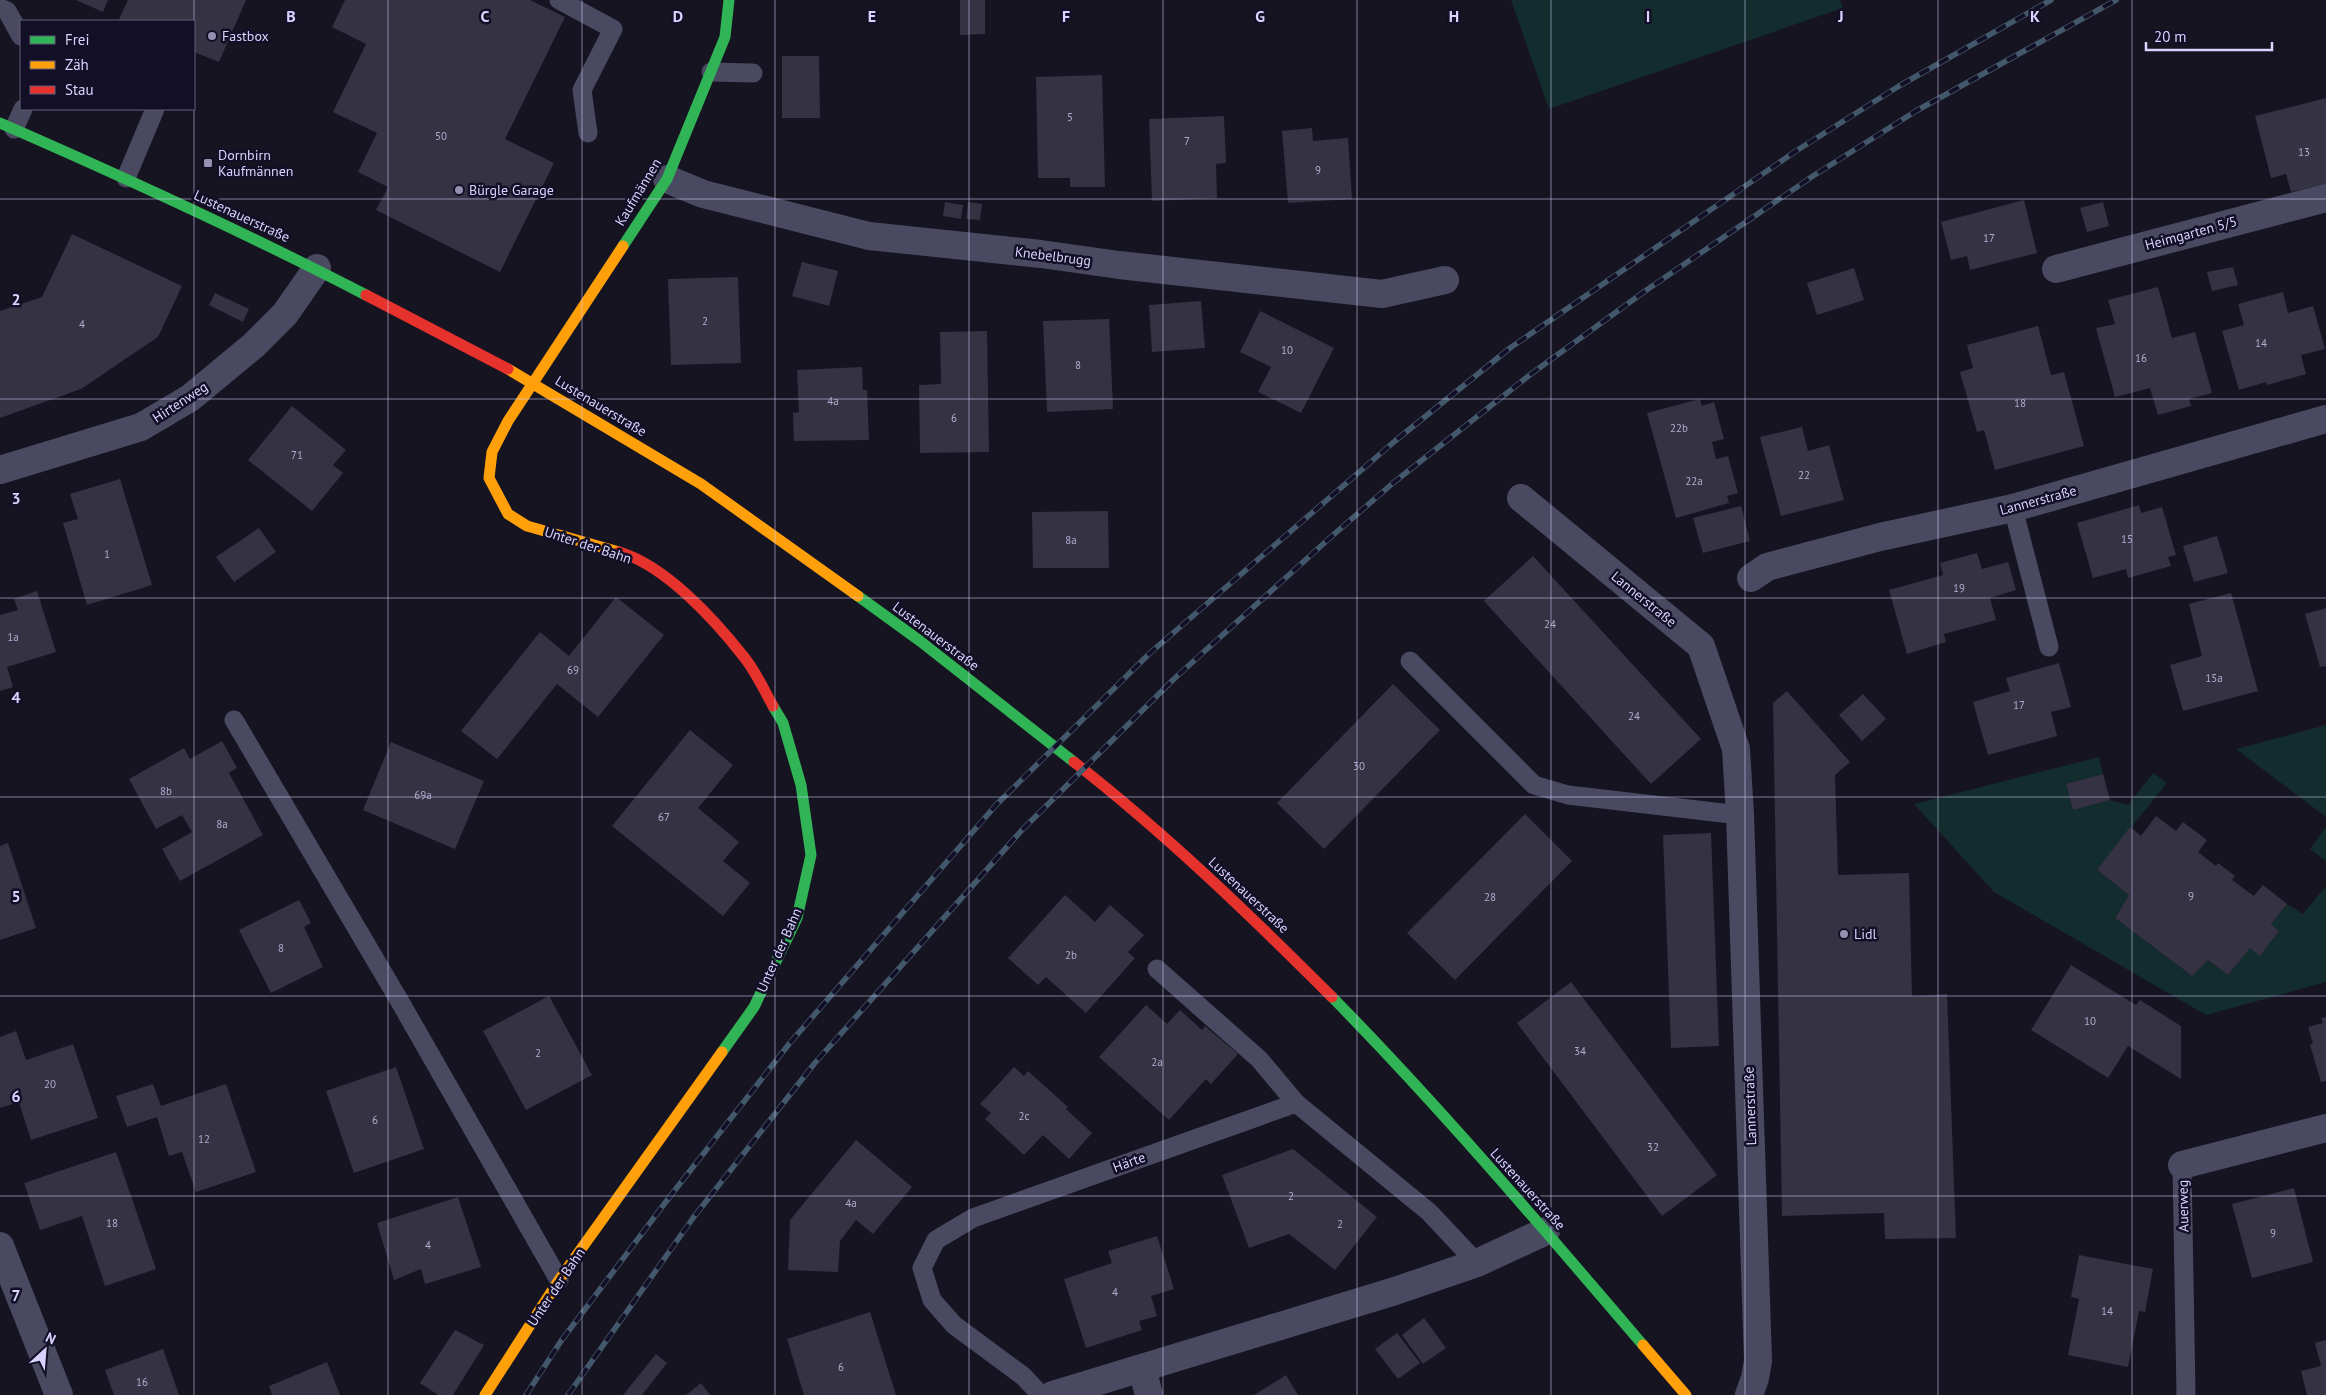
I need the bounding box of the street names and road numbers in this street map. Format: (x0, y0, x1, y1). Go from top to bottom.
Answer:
street label: Kaufmännen (611, 155, 665, 229)
street label: Lustenauerstraße (191, 186, 293, 246)
street label: Heimgarten 5/5 (2143, 212, 2239, 254)
street label: Knebelbrugg (1014, 242, 1092, 270)
street label: Lustenauerstraße (552, 372, 650, 440)
street label: Hirtenweg (149, 377, 211, 427)
street label: Lannerstraße (1998, 481, 2078, 519)
street label: Unter der Bahn (542, 522, 634, 568)
street label: Lannerstraße (1608, 567, 1680, 631)
street label: Lustenauerstraße (889, 598, 983, 674)
street label: Lustenauerstraße (1205, 853, 1293, 937)
street label: Unter der Bahn (752, 905, 806, 995)
street label: Lannerstraße (1740, 1066, 1760, 1146)
street label: Lustenauerstraße (1487, 1144, 1569, 1234)
street label: Härte (1110, 1148, 1148, 1176)
street label: Auerweg (2174, 1180, 2192, 1232)
street label: Unter der Bahn (523, 1244, 589, 1330)

